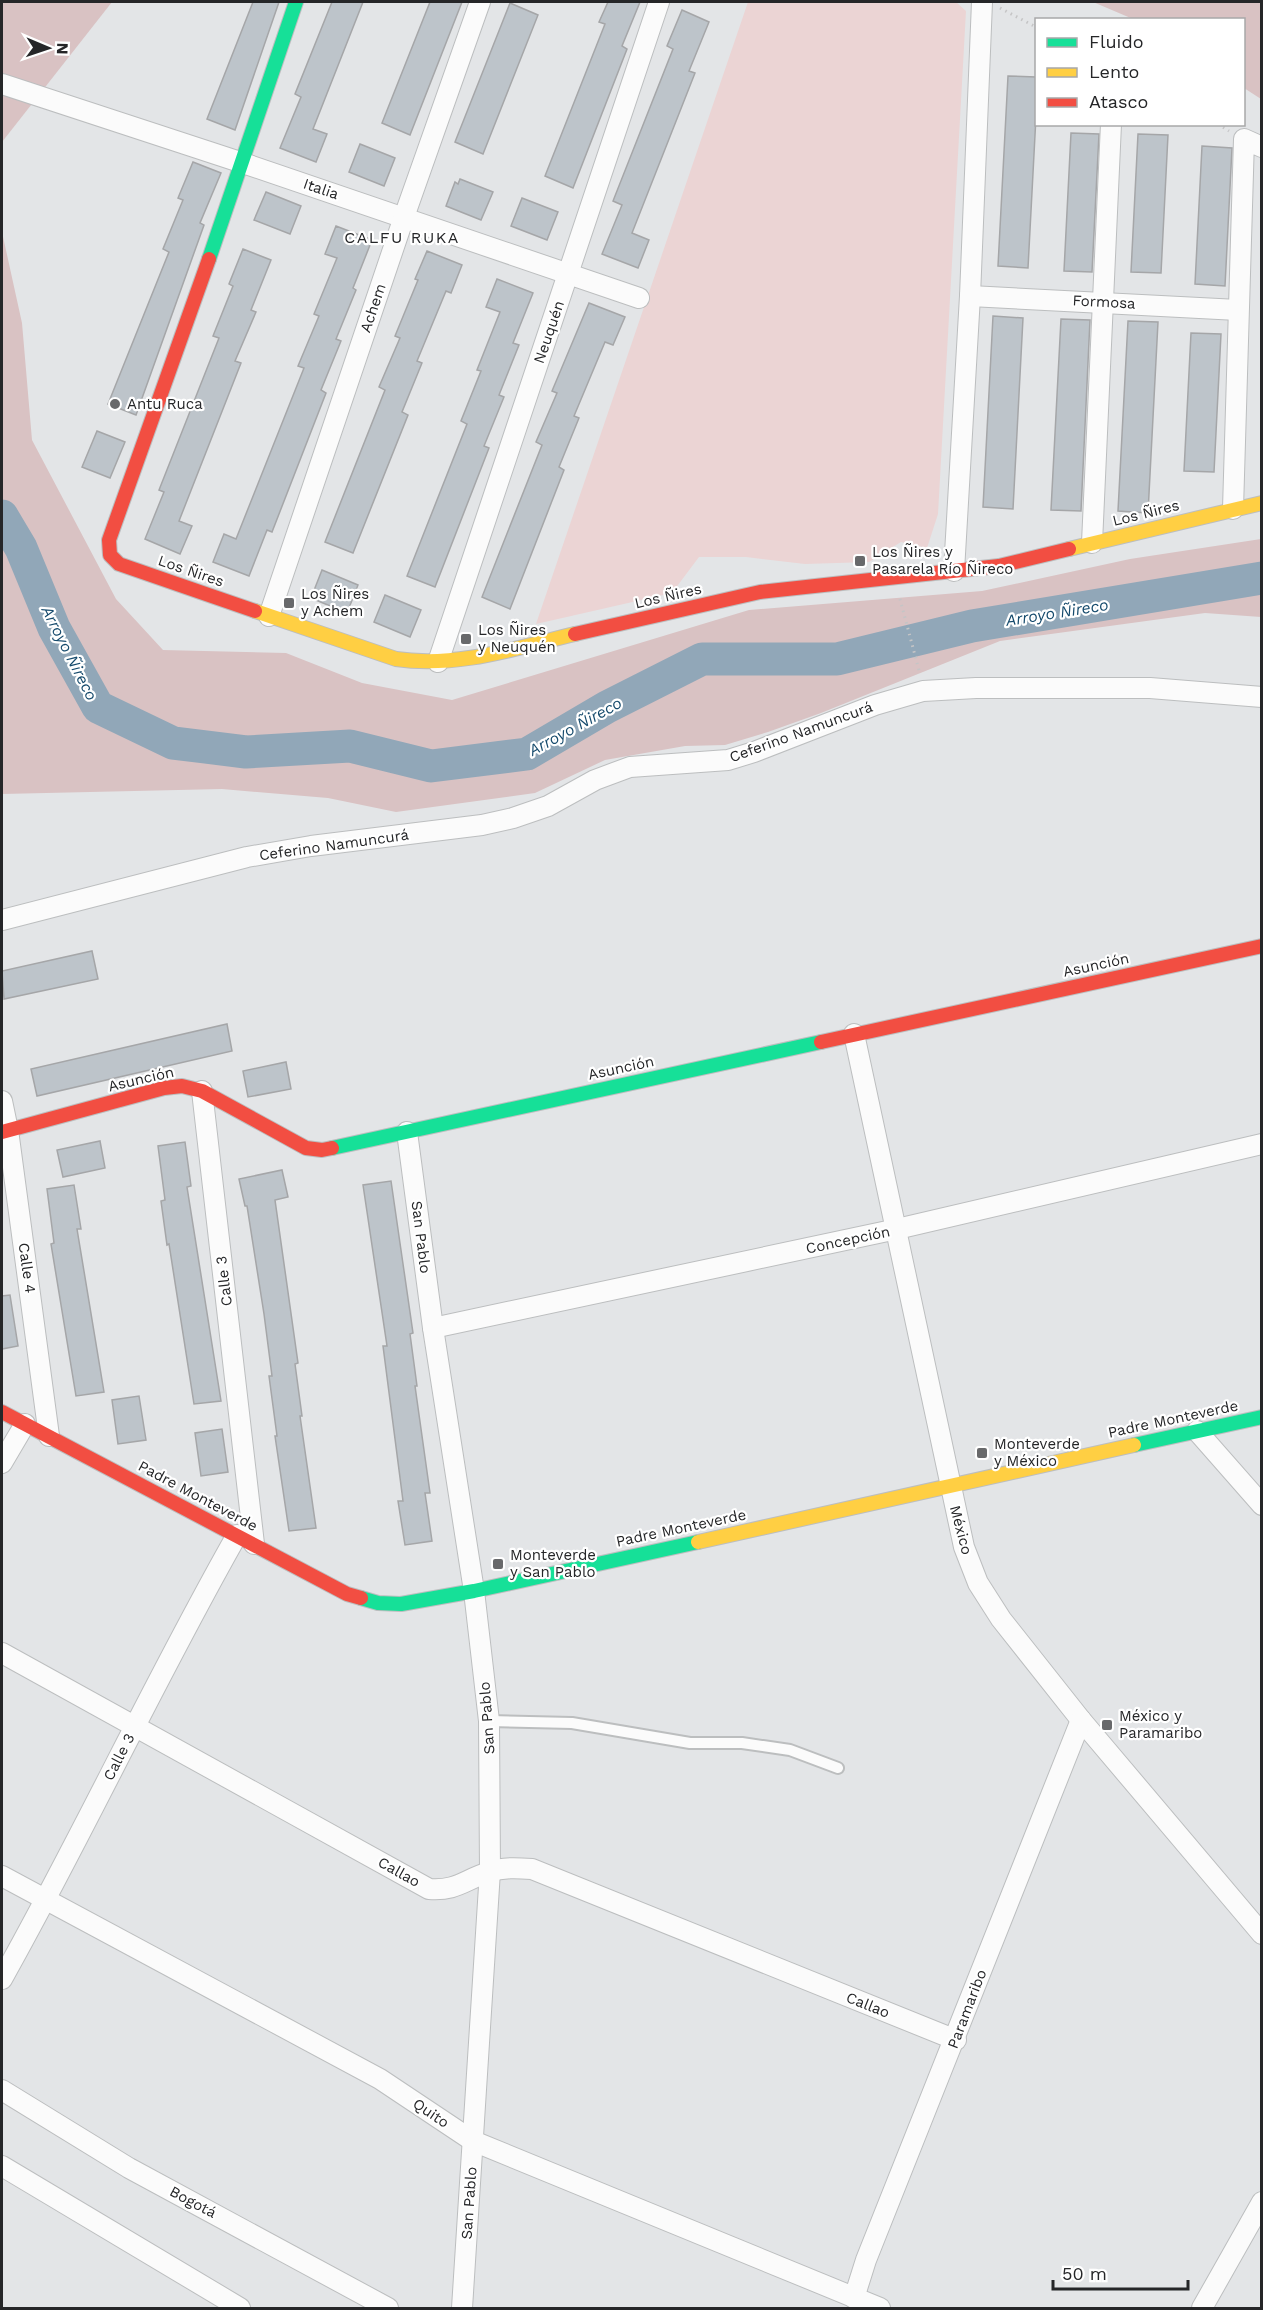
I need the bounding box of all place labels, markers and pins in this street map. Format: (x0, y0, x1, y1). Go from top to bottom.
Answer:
place label: Antu Ruca (127, 395, 203, 413)
marker: Antu Ruca (108, 397, 122, 411)
place label: Los Ñires y Pasarela Río Ñireco (872, 543, 1013, 578)
marker: Los Ñires y Pasarela Río Ñireco (853, 554, 867, 568)
place label: Los Ñires y Achem (301, 585, 369, 620)
marker: Los Ñires y Achem (282, 596, 296, 610)
place label: Los Ñires y Neuquén (478, 621, 556, 656)
marker: Los Ñires y Neuquén (459, 632, 473, 646)
place label: Monteverde y México (994, 1435, 1080, 1470)
marker: Monteverde y México (975, 1446, 989, 1460)
place label: Monteverde y San Pablo (510, 1546, 596, 1581)
marker: Monteverde y San Pablo (491, 1557, 505, 1571)
place label: México y Paramaribo (1119, 1707, 1202, 1742)
marker: México y Paramaribo (1100, 1718, 1114, 1732)

